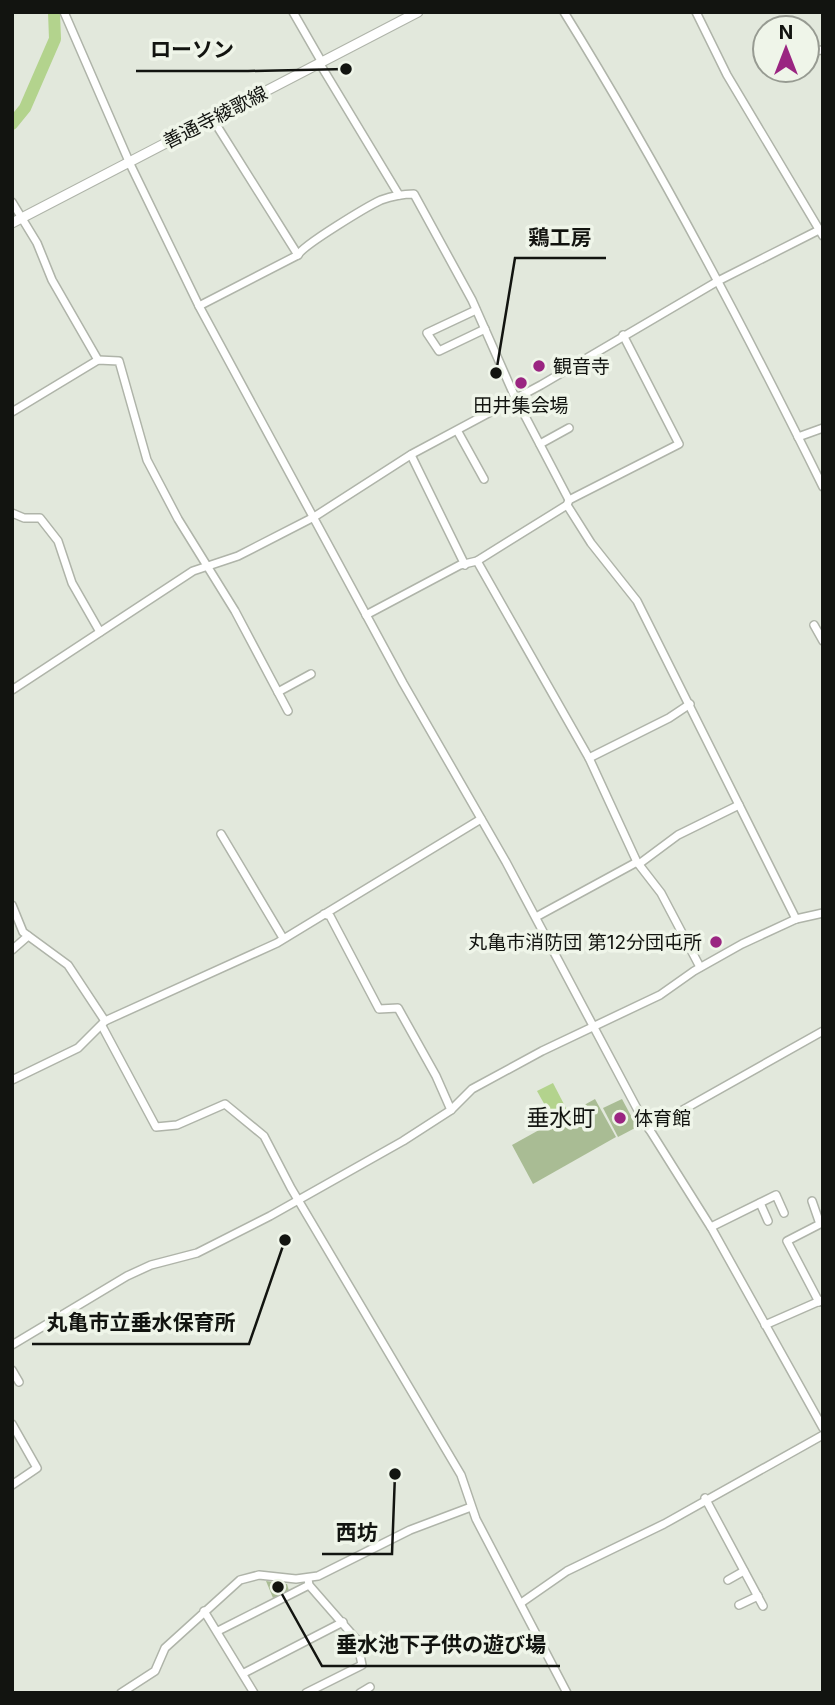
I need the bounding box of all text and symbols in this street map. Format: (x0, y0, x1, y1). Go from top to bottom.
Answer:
north arrow (751, 14, 821, 84)
text: N (779, 21, 793, 44)
callout: ローソン (136, 29, 248, 71)
text: ローソン (150, 37, 234, 62)
street label: 善通寺綾歌線 (159, 81, 271, 154)
callout: 鶏工房 (515, 216, 606, 258)
text: 鶏工房 (529, 225, 592, 250)
place label: 観音寺 (553, 355, 610, 378)
marker: 観音寺 (531, 358, 547, 374)
marker: 田井集会場 (513, 375, 529, 391)
place label: 田井集会場 (473, 394, 569, 417)
place label: 丸亀市消防団 第12分団屯所 (468, 931, 702, 954)
marker: 丸亀市消防団 第12分団屯所 (708, 934, 724, 950)
district label: 垂水町 (527, 1104, 596, 1132)
place label: 体育館 (634, 1107, 691, 1130)
marker: 体育館 (612, 1110, 628, 1126)
callout: 丸亀市立垂水保育所 (32, 1302, 249, 1344)
text: 丸亀市立垂水保育所 (47, 1310, 236, 1335)
callout: 西坊 (322, 1512, 392, 1554)
text: 西坊 (336, 1520, 378, 1545)
callout: 垂水池下子供の遊び場 (322, 1624, 560, 1666)
text: 垂水池下子供の遊び場 (336, 1632, 546, 1657)

